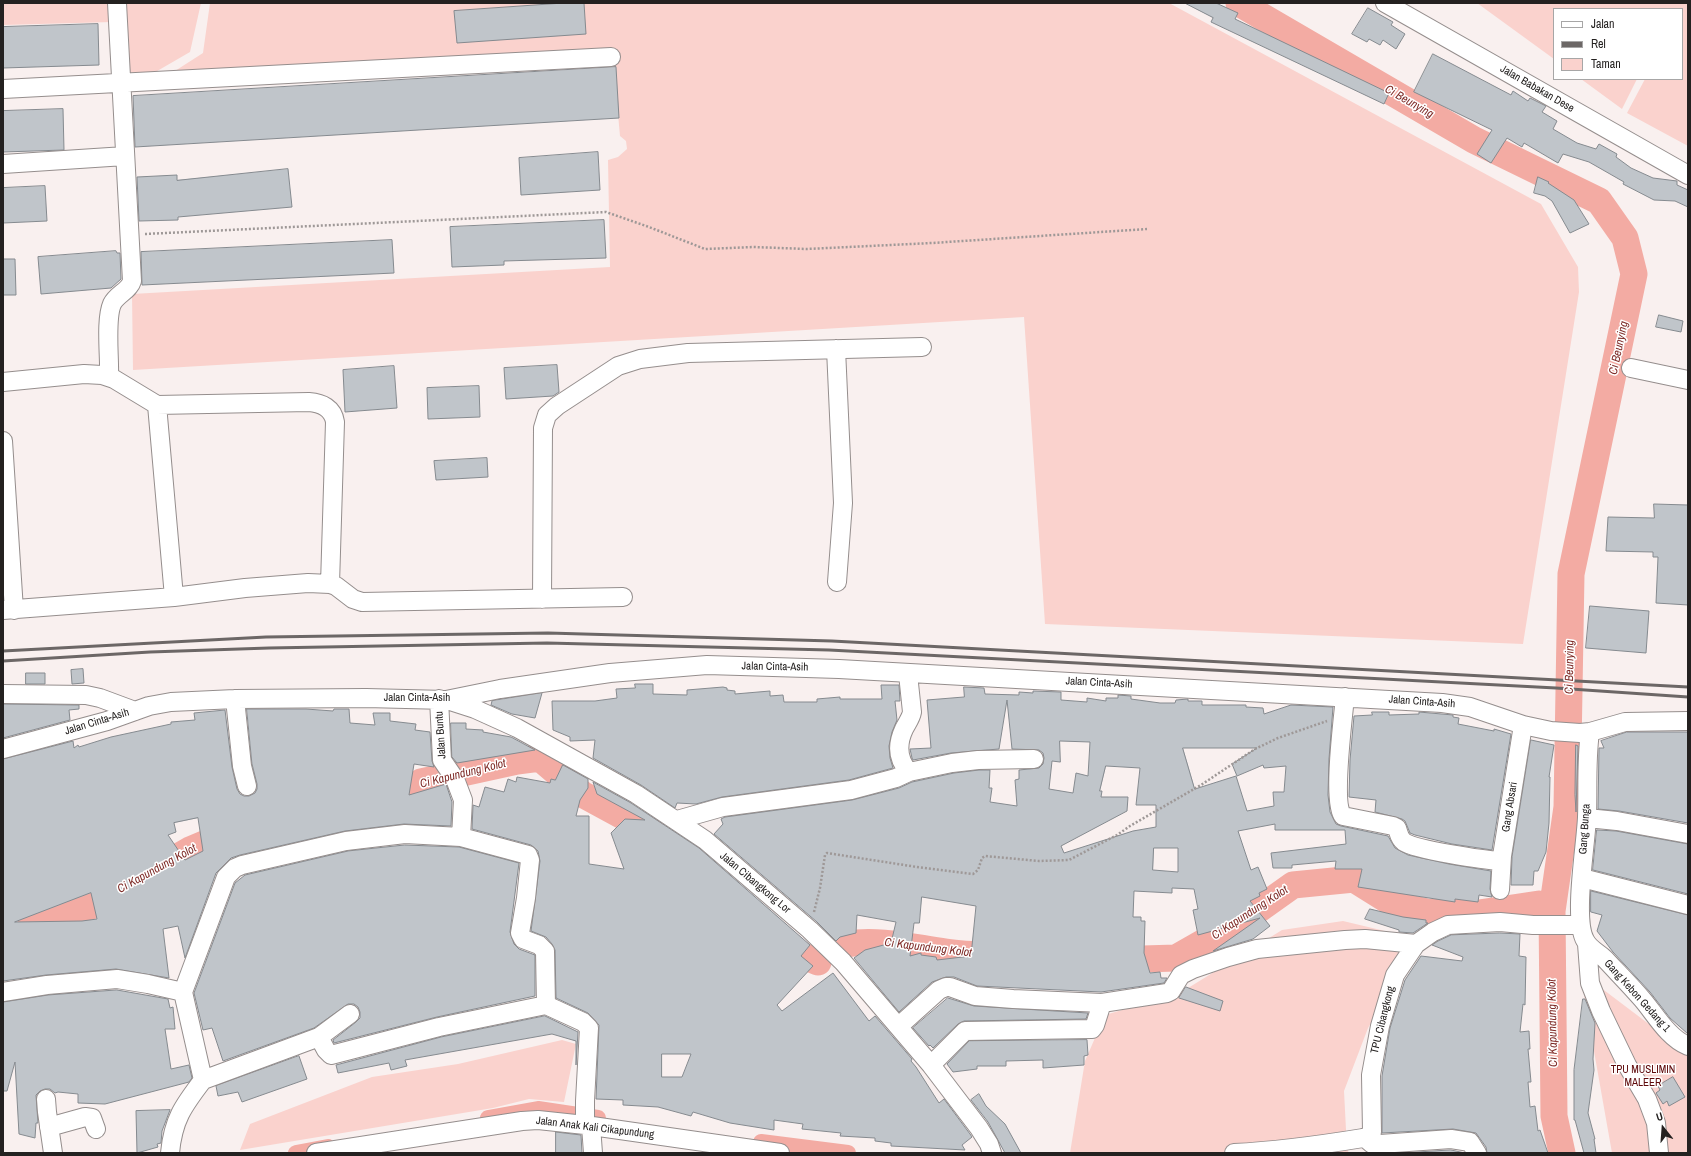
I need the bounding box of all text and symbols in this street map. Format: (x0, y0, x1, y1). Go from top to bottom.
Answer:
legend (1553, 8, 1683, 80)
text: Jalan (1591, 16, 1615, 32)
text: Rel (1591, 36, 1606, 52)
text: Taman (1591, 56, 1621, 72)
street label: Jalan Babakan Dese (1498, 62, 1576, 116)
water label: Ci Beunying (1382, 82, 1436, 122)
water label: Ci Beunying (1606, 320, 1632, 376)
water label: Ci Beunying (1562, 640, 1578, 694)
street label: Jalan Cinta-Asih (742, 660, 808, 674)
street label: Jalan Cinta-Asih (1065, 675, 1133, 691)
street label: Jalan Cinta-Asih (384, 691, 450, 705)
street label: Jalan Cinta-Asih (1388, 693, 1456, 711)
street label: Jalan Cinta-Asih (63, 706, 131, 738)
street label: Jalan Buntu (433, 711, 449, 759)
water label: Ci Kapundung Kolot (419, 756, 507, 792)
street label: Gang Absari (1500, 781, 1520, 833)
street label: Gang Bunga (1577, 803, 1593, 855)
water label: Ci Kapundung Kolot (115, 841, 199, 897)
street label: Jalan Cibangkong Lor (717, 850, 793, 916)
water label: Ci Kapundung Kolot (1209, 883, 1291, 943)
water label: Ci Kapundung Kolot (883, 935, 973, 961)
street label: Gang Kebon Gedang 1 (1601, 957, 1673, 1035)
water label: Ci Kapundung Kolot (1545, 979, 1561, 1067)
street label: TPU Cibangkong (1368, 985, 1398, 1055)
park label: TPU MUSLIMIN MALEER (1611, 1063, 1675, 1089)
north arrow (1643, 1108, 1683, 1148)
text: U (1654, 1109, 1665, 1124)
street label: Jalan Anak Kali Cikapundung (535, 1114, 655, 1142)

